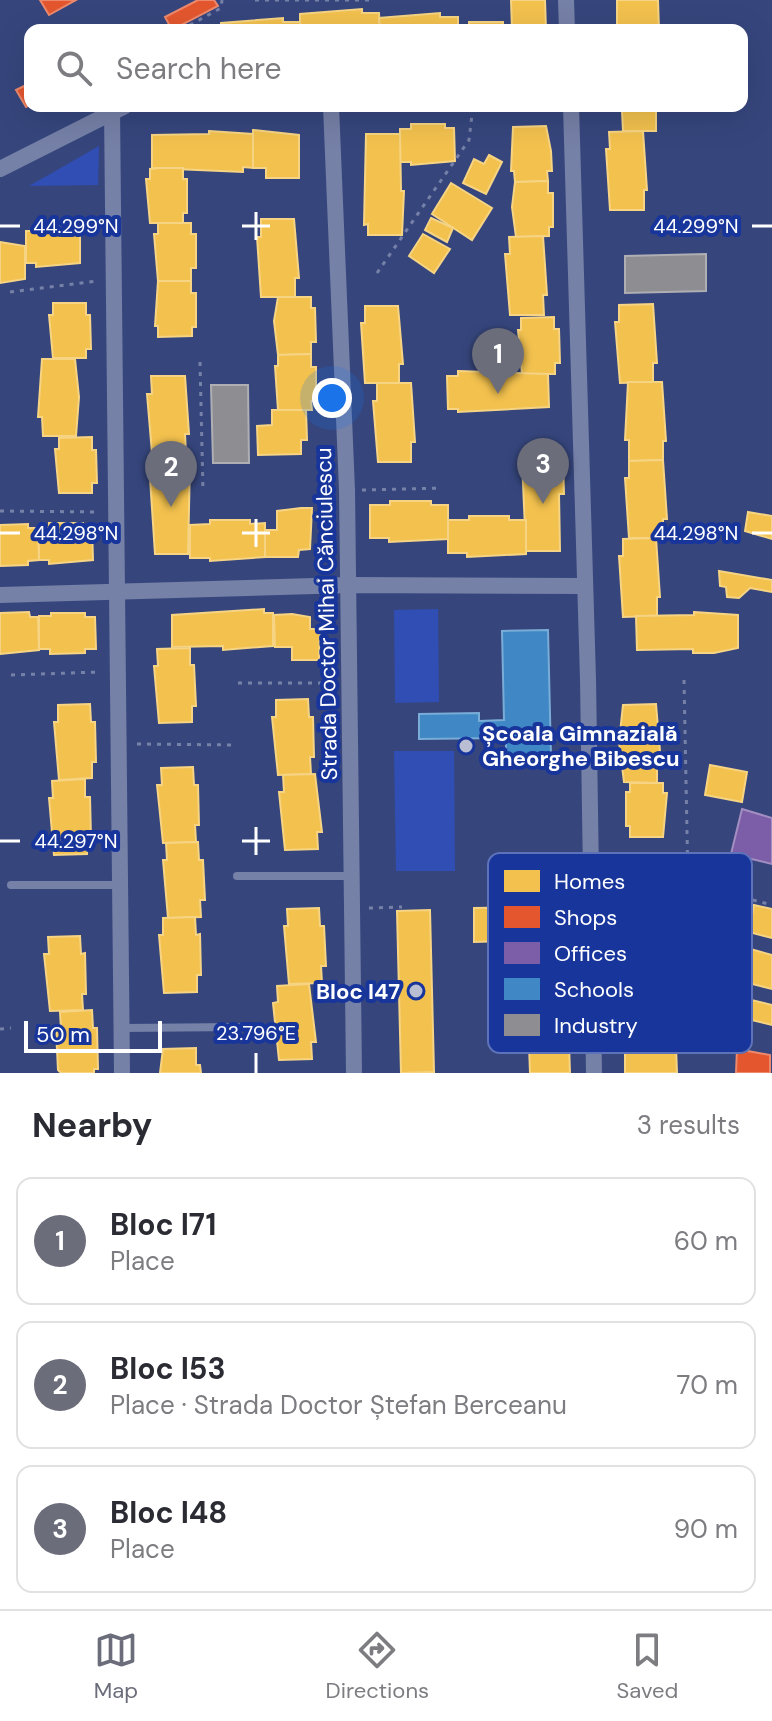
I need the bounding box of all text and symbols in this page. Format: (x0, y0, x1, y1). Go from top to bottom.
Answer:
search box (24, 24, 748, 112)
icon: search (52, 46, 96, 90)
text: Search here (116, 49, 282, 88)
text: 44.299°N (33, 213, 119, 239)
text: 44.299°N (653, 213, 739, 239)
pin: 1 (472, 328, 524, 394)
your location (312, 378, 352, 418)
pin: 3 (517, 438, 569, 504)
pin: 2 (145, 441, 197, 507)
street label: Strada Doctor Mihai Cănciulescu (309, 447, 344, 781)
text: 44.298°N (34, 520, 118, 546)
text: 44.298°N (654, 520, 738, 546)
place label: Școala Gimnazială Gheorghe Bibescu (482, 719, 680, 773)
marker: Școala Gimnazială Gheorghe Bibescu (457, 737, 475, 755)
text: 44.297°N (35, 828, 117, 854)
legend (488, 853, 752, 1053)
text: Homes (554, 867, 625, 896)
text: Shops (554, 903, 617, 932)
text: Offices (554, 939, 627, 968)
text: Schools (554, 975, 634, 1004)
place label: Bloc I47 (316, 977, 400, 1006)
marker: Bloc I47 (407, 982, 425, 1000)
text: Industry (554, 1011, 638, 1040)
scale bar (24, 1017, 162, 1053)
text: 50 m (36, 1020, 90, 1049)
text: 23.796°E (216, 1020, 296, 1046)
text: Nearby (32, 1103, 152, 1148)
text: 3 results (637, 1108, 740, 1142)
text: Bloc I71 (110, 1205, 216, 1244)
text: 1 (55, 1224, 65, 1258)
text: 60 m (674, 1224, 738, 1258)
text: Place (110, 1244, 175, 1278)
text: Bloc I53 (110, 1349, 226, 1388)
text: 2 (52, 1368, 68, 1402)
text: 70 m (677, 1368, 738, 1402)
text: Place · Strada Doctor Ștefan Berceanu (110, 1388, 567, 1422)
text: Bloc I48 (110, 1493, 227, 1532)
text: 3 (52, 1512, 68, 1546)
text: 90 m (674, 1512, 738, 1546)
text: Place (110, 1532, 175, 1566)
tab: Map (94, 1628, 138, 1705)
tab: Directions (326, 1628, 429, 1705)
tab: Saved (617, 1628, 678, 1705)

